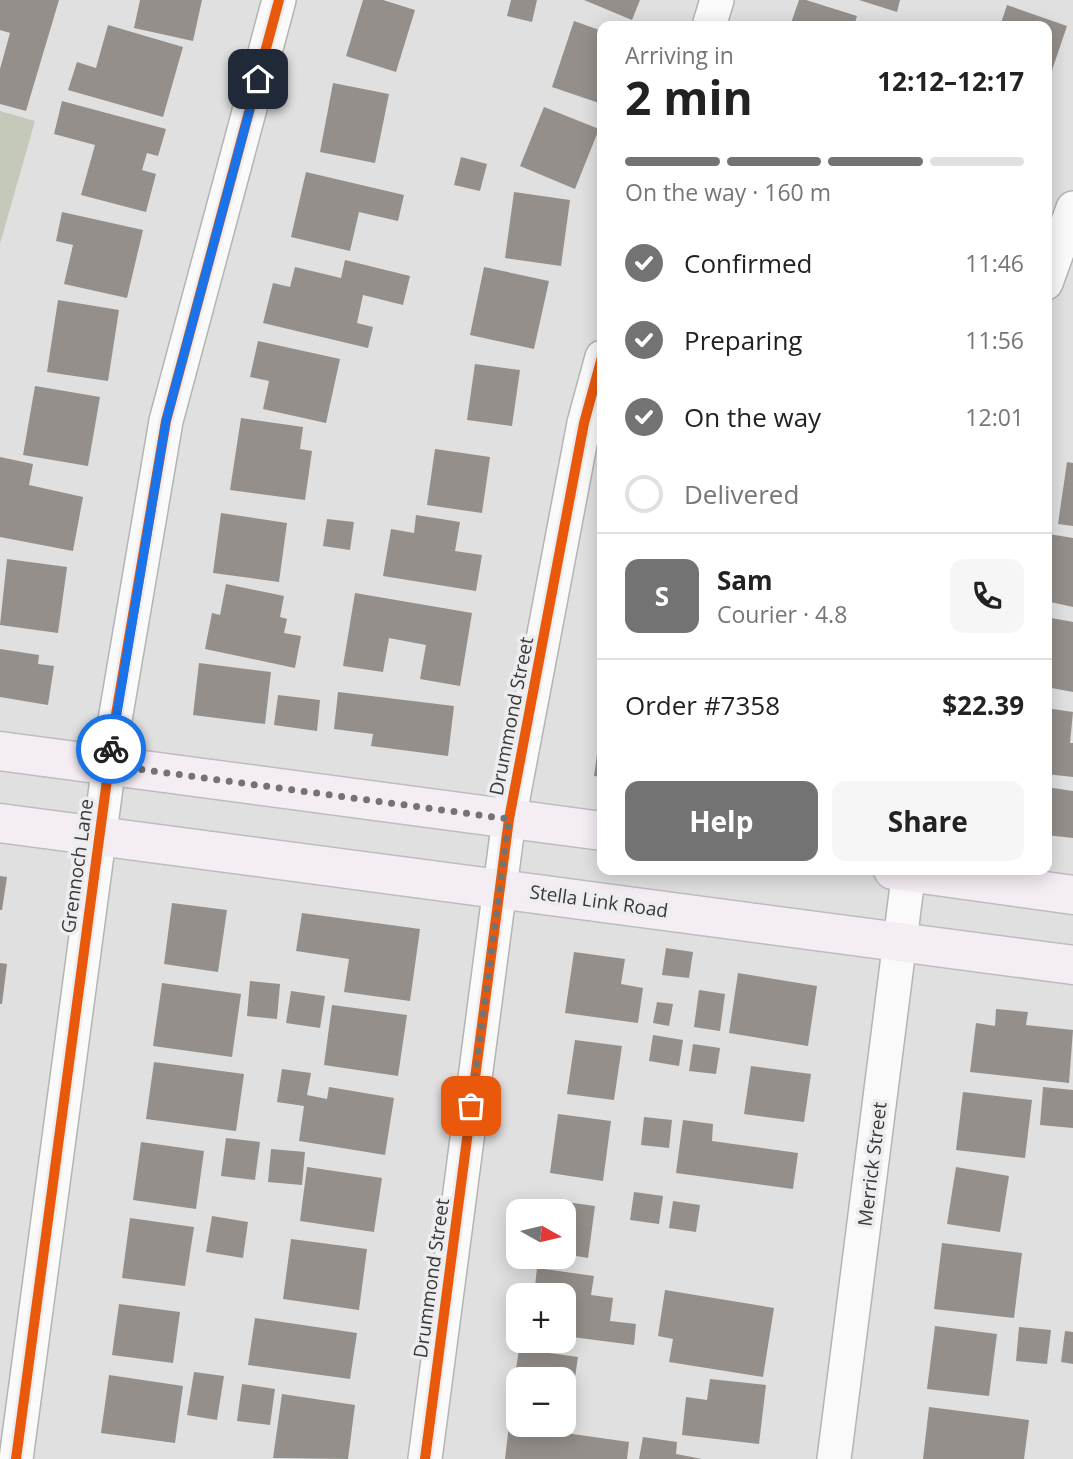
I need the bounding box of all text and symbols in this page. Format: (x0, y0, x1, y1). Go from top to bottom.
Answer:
text: Arriving in (625, 39, 734, 71)
pin (228, 49, 288, 109)
icon: home (239, 60, 277, 98)
text: 12:12–12:17 (877, 63, 1024, 99)
text: 2 min (625, 66, 753, 128)
text: On the way · 160 m (625, 176, 831, 208)
icon: check (625, 244, 663, 282)
text: Confirmed (684, 245, 812, 281)
text: 11:46 (965, 247, 1024, 279)
icon: check (625, 321, 663, 359)
text: Preparing (684, 322, 802, 358)
text: 11:56 (965, 324, 1024, 356)
icon: check (625, 398, 663, 436)
text: On the way (684, 399, 821, 435)
text: 12:01 (965, 401, 1024, 433)
text: Delivered (684, 476, 799, 512)
button: phone (950, 559, 1024, 633)
text: Sam (717, 562, 773, 598)
text: S (655, 578, 669, 614)
text: Courier · 4.8 (717, 598, 847, 630)
street label: Drummond Street (483, 634, 539, 798)
text: Order #7358 (625, 687, 780, 723)
text: $22.39 (942, 687, 1024, 723)
courier (76, 714, 146, 784)
icon: bike (92, 730, 130, 768)
button: Help (625, 781, 818, 861)
button: Share (832, 781, 1024, 861)
street label: Grennoch Lane (55, 797, 99, 935)
street label: Stella Link Road (528, 878, 670, 924)
pin (441, 1076, 501, 1136)
icon: bag (452, 1087, 490, 1125)
street label: Merrick Street (851, 1100, 893, 1228)
street label: Drummond Street (407, 1196, 455, 1360)
north arrow (506, 1199, 576, 1269)
map controls (506, 1199, 576, 1437)
button: + (506, 1283, 576, 1353)
button: − (506, 1367, 576, 1437)

